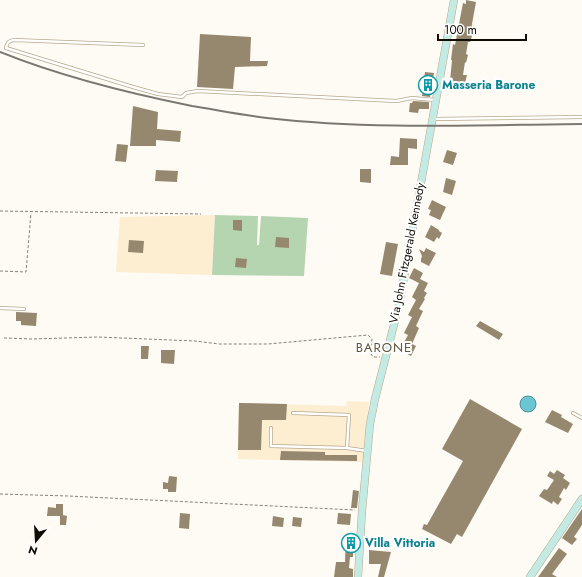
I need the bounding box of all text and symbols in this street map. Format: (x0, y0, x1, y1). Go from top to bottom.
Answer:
scale bar (438, 16, 526, 42)
text: 100 m (444, 21, 477, 39)
building icon: Masseria Barone (417, 74, 439, 96)
place label: Masseria Barone (442, 76, 535, 94)
street label: Via John Fitzgerald Kennedy (385, 180, 430, 325)
district label: BARONE (356, 338, 412, 357)
north arrow (16, 521, 56, 561)
building icon: Villa Vittoria (340, 532, 362, 554)
place label: Villa Vittoria (364, 534, 435, 552)
text: N (26, 542, 40, 559)

